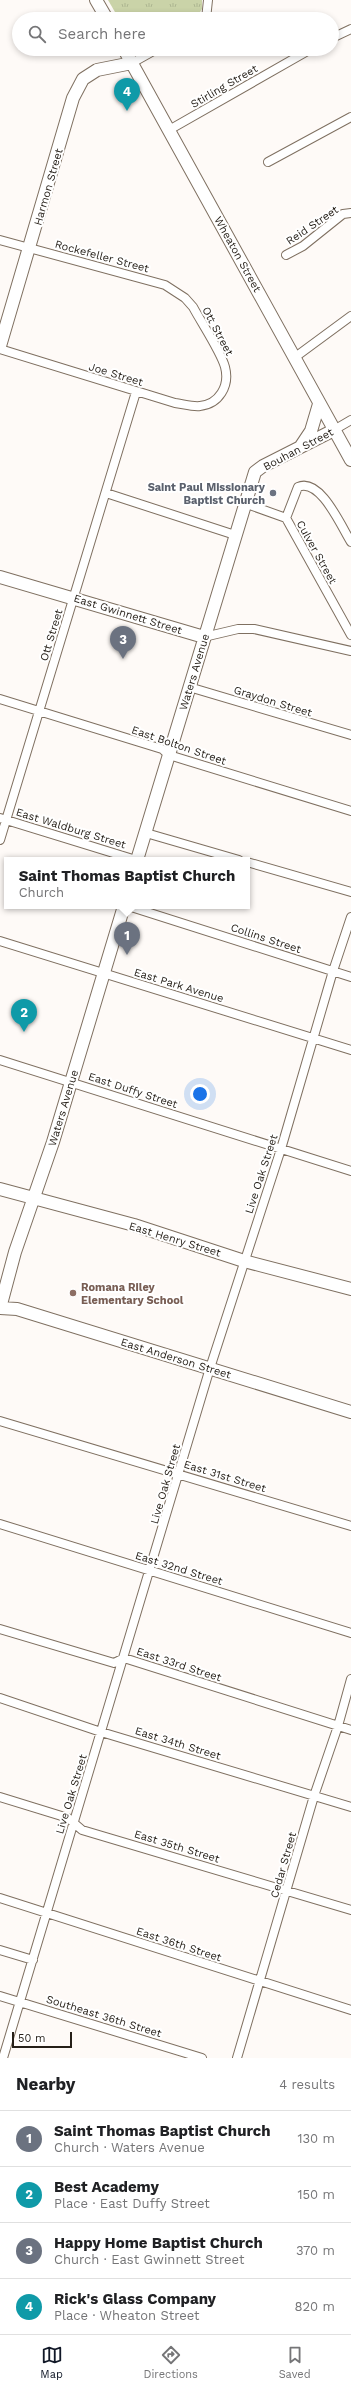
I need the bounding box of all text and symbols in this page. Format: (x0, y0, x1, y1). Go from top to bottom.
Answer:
search box (12, 12, 339, 56)
icon: search (26, 23, 48, 45)
text: Search here (58, 25, 146, 43)
street label: Stirling Street (189, 62, 260, 111)
pin: 4 (114, 78, 140, 111)
street label: Harmon Street (31, 147, 66, 227)
street label: Reid Street (284, 203, 341, 248)
street label: Wheaton Street (211, 214, 264, 295)
street label: Rockefeller Street (53, 238, 151, 275)
street label: Ott Street (199, 305, 236, 358)
street label: Joe Street (87, 360, 145, 389)
street label: Bouhan Street (261, 425, 336, 473)
place label: Saint Paul Missionary Baptist Church (148, 481, 266, 507)
marker: Saint Paul Missionary Baptist Church (268, 488, 278, 498)
street label: Culver Street (294, 518, 340, 587)
street label: East Gwinnett Street (72, 592, 184, 637)
street label: Ott Street (37, 607, 66, 663)
pin: 3 (110, 626, 136, 659)
street label: Waters Avenue (177, 632, 212, 712)
street label: Graydon Street (232, 683, 314, 720)
street label: East Bolton Street (130, 723, 228, 768)
street label: East Waldburg Street (14, 806, 128, 852)
popup (4, 857, 250, 909)
text: Saint Thomas Baptist Church (19, 867, 235, 885)
text: Church (19, 885, 64, 900)
street label: Collins Street (229, 921, 303, 956)
pin: 1 (114, 922, 140, 955)
street label: East Park Avenue (132, 966, 225, 1005)
pin: 2 (11, 999, 37, 1032)
street label: Waters Avenue (46, 1068, 81, 1148)
street label: East Duffy Street (87, 1070, 179, 1111)
your location (190, 1084, 210, 1104)
street label: Live Oak Street (243, 1132, 281, 1215)
street label: East Henry Street (127, 1219, 223, 1260)
place label: Romana Riley Elementary School (81, 1281, 184, 1307)
marker: Romana Riley Elementary School (68, 1288, 78, 1298)
street label: East Anderson Street (119, 1336, 233, 1382)
street label: Live Oak Street (148, 1442, 183, 1526)
street label: East 31st Street (182, 1458, 268, 1495)
street label: East 32nd Street (134, 1549, 225, 1588)
street label: East 33rd Street (135, 1645, 223, 1684)
street label: East 34th Street (133, 1724, 223, 1763)
street label: Live Oak Street (53, 1752, 90, 1836)
street label: East 35th Street (133, 1827, 221, 1866)
street label: Cedar Street (268, 1830, 299, 1900)
street label: East 36th Street (135, 1925, 223, 1964)
street label: Southeast 36th Street (45, 1993, 163, 2040)
scale bar (12, 2030, 72, 2049)
text: 50 m (18, 2032, 45, 2045)
text: Nearby (16, 2074, 75, 2094)
text: 4 results (279, 2077, 335, 2092)
text: Saint Thomas Baptist Church (54, 2122, 271, 2140)
text: 1 (26, 2131, 32, 2146)
text: 130 m (297, 2131, 335, 2146)
text: Church · Waters Avenue (54, 2140, 205, 2155)
text: Best Academy (54, 2178, 159, 2196)
text: 2 (25, 2187, 33, 2202)
text: 150 m (297, 2187, 335, 2202)
text: Place · East Duffy Street (54, 2196, 210, 2211)
text: Happy Home Baptist Church (54, 2234, 263, 2252)
text: 3 (25, 2243, 33, 2258)
text: 370 m (296, 2243, 335, 2258)
text: Church · East Gwinnett Street (54, 2252, 244, 2267)
text: Rick's Glass Company (54, 2290, 216, 2308)
text: 4 (25, 2299, 33, 2314)
text: 820 m (295, 2299, 335, 2314)
text: Place · Wheaton Street (54, 2308, 200, 2323)
tab: Map (40, 2344, 63, 2381)
tab: Directions (144, 2344, 198, 2381)
tab: Saved (279, 2344, 311, 2381)

